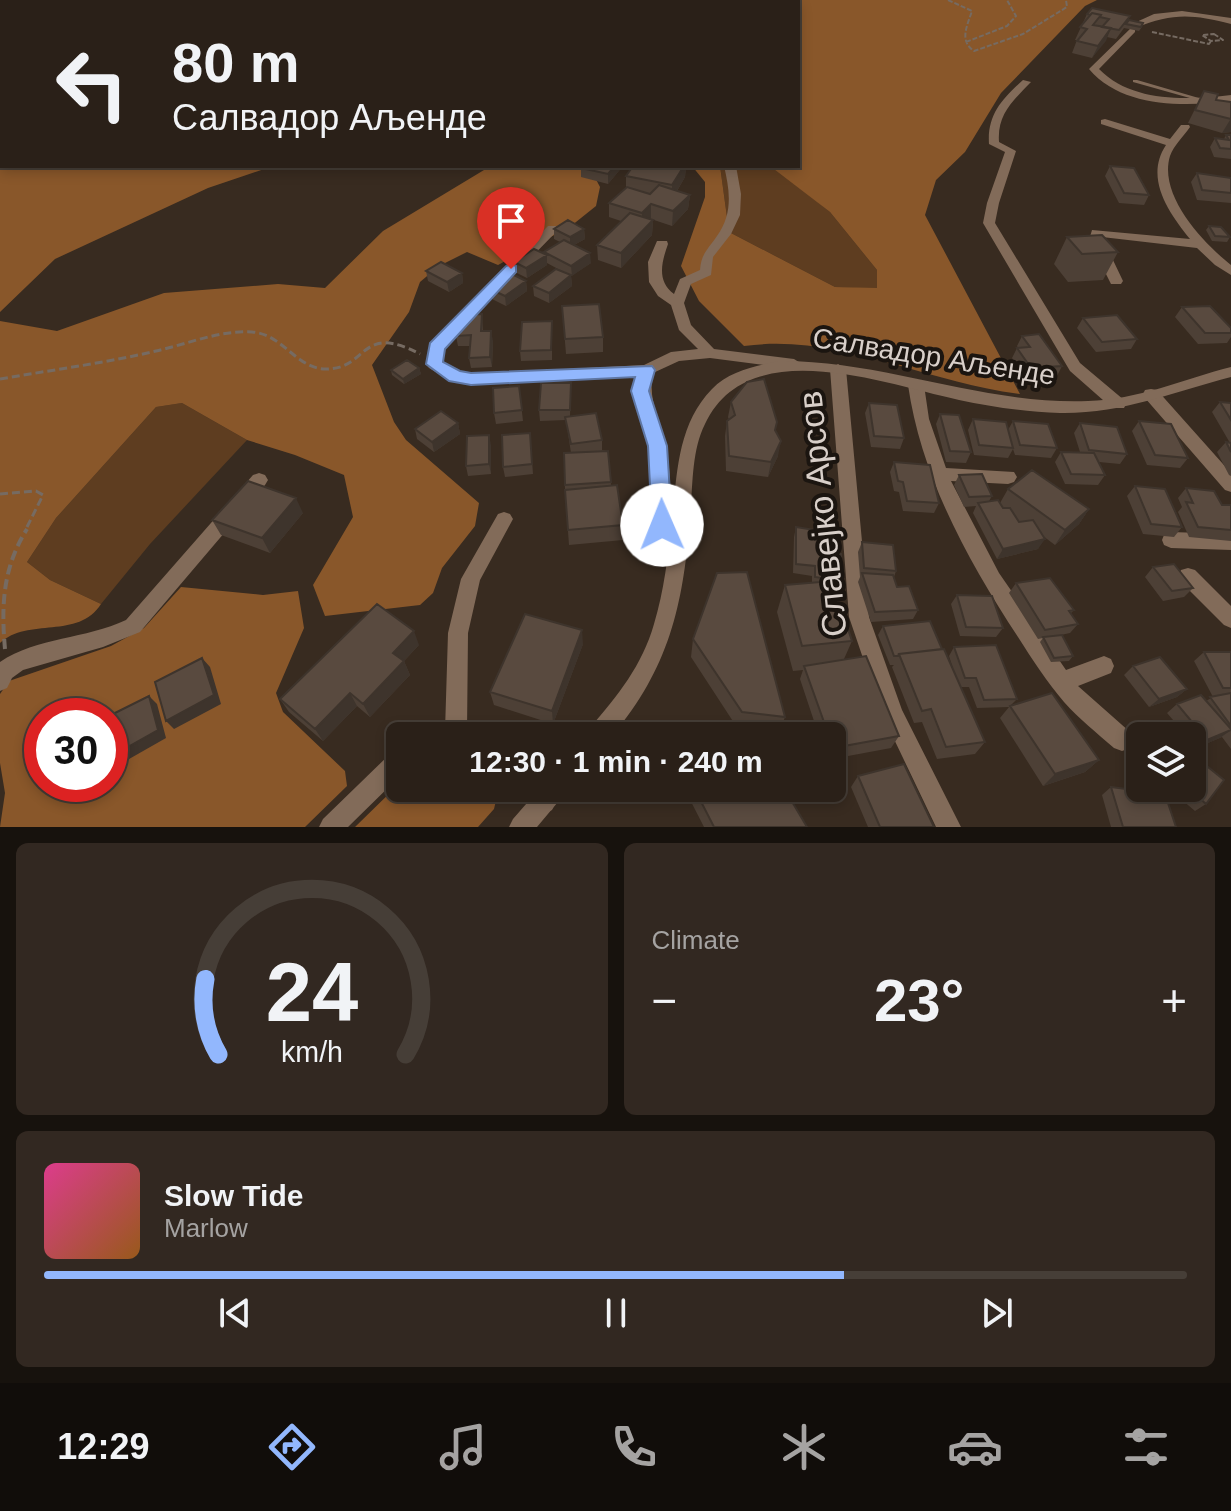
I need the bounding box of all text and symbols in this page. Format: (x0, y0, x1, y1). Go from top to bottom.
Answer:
text: 80 m (172, 31, 300, 94)
icon: left (40, 32, 144, 136)
text: Салвадор Аљенде (172, 97, 487, 138)
pin (477, 187, 545, 269)
icon: arrive (489, 199, 533, 243)
street label: Салвадор Аљенде (811, 322, 1057, 391)
street label: Славејко Арсов (790, 389, 854, 639)
position arrow (620, 483, 704, 567)
speed limit sign: 30 (24, 698, 128, 802)
map controls (1126, 722, 1206, 802)
button: layers (1126, 722, 1206, 802)
text: 12:30 · 1 min · 240 m (469, 745, 763, 778)
text: Climate (652, 925, 740, 955)
text: 24 (265, 946, 358, 1039)
text: 23° (874, 967, 965, 1034)
text: − (652, 976, 677, 1025)
text: + (1161, 976, 1187, 1025)
text: km/h (281, 1036, 343, 1068)
text: Slow Tide (164, 1179, 303, 1212)
text: Marlow (164, 1213, 248, 1243)
icon: previous (213, 1291, 257, 1335)
icon: pause (594, 1291, 638, 1335)
icon: next (975, 1291, 1019, 1335)
icon: directions (264, 1419, 320, 1475)
icon: music (435, 1419, 491, 1475)
icon: phone (606, 1419, 662, 1475)
icon: climate (776, 1419, 832, 1475)
icon: car (947, 1419, 1003, 1475)
icon: filters (1118, 1419, 1174, 1475)
text: 12:29 (57, 1426, 149, 1467)

